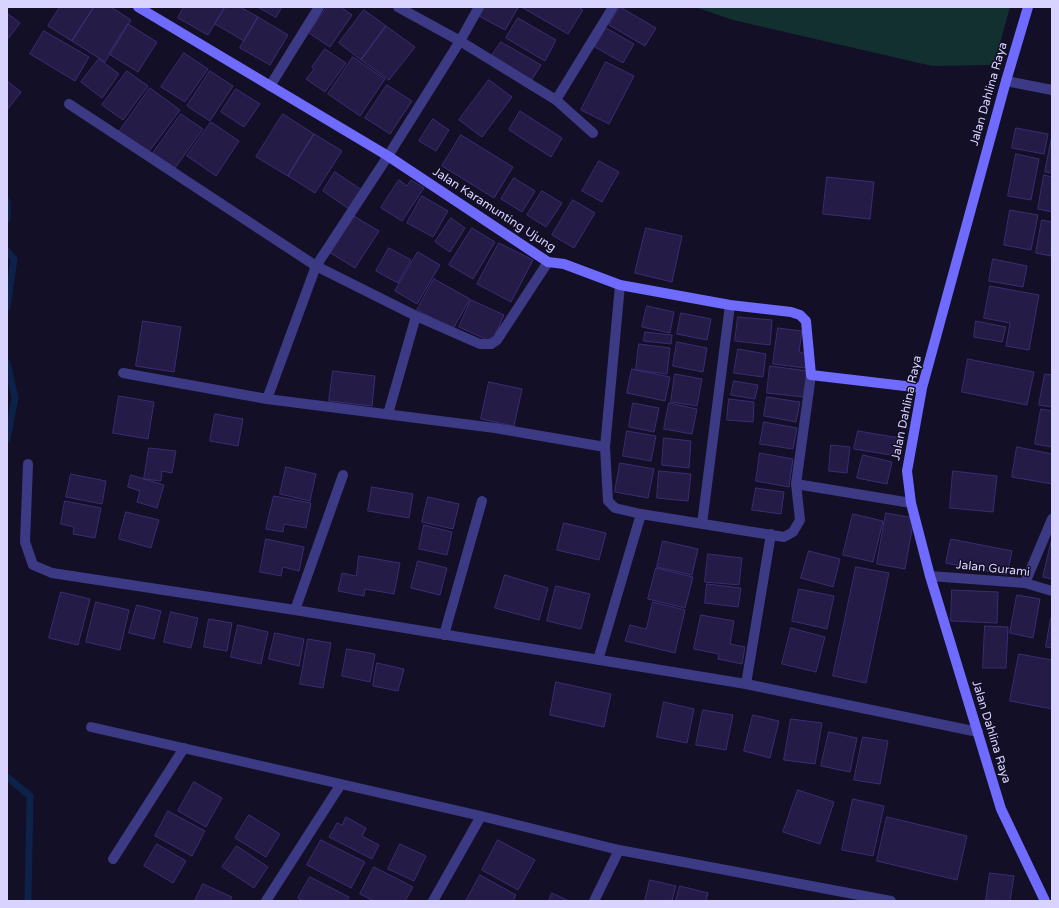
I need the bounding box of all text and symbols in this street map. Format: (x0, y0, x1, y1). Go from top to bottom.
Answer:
street label: Jalan Dahlina Raya (967, 41, 1011, 147)
street label: Jalan Karamunting Ujung (430, 165, 558, 255)
street label: Jalan Dahlina Raya (889, 354, 925, 462)
street label: Jalan Gurami (955, 558, 1031, 580)
street label: Jalan Dahlina Raya (968, 679, 1014, 785)

